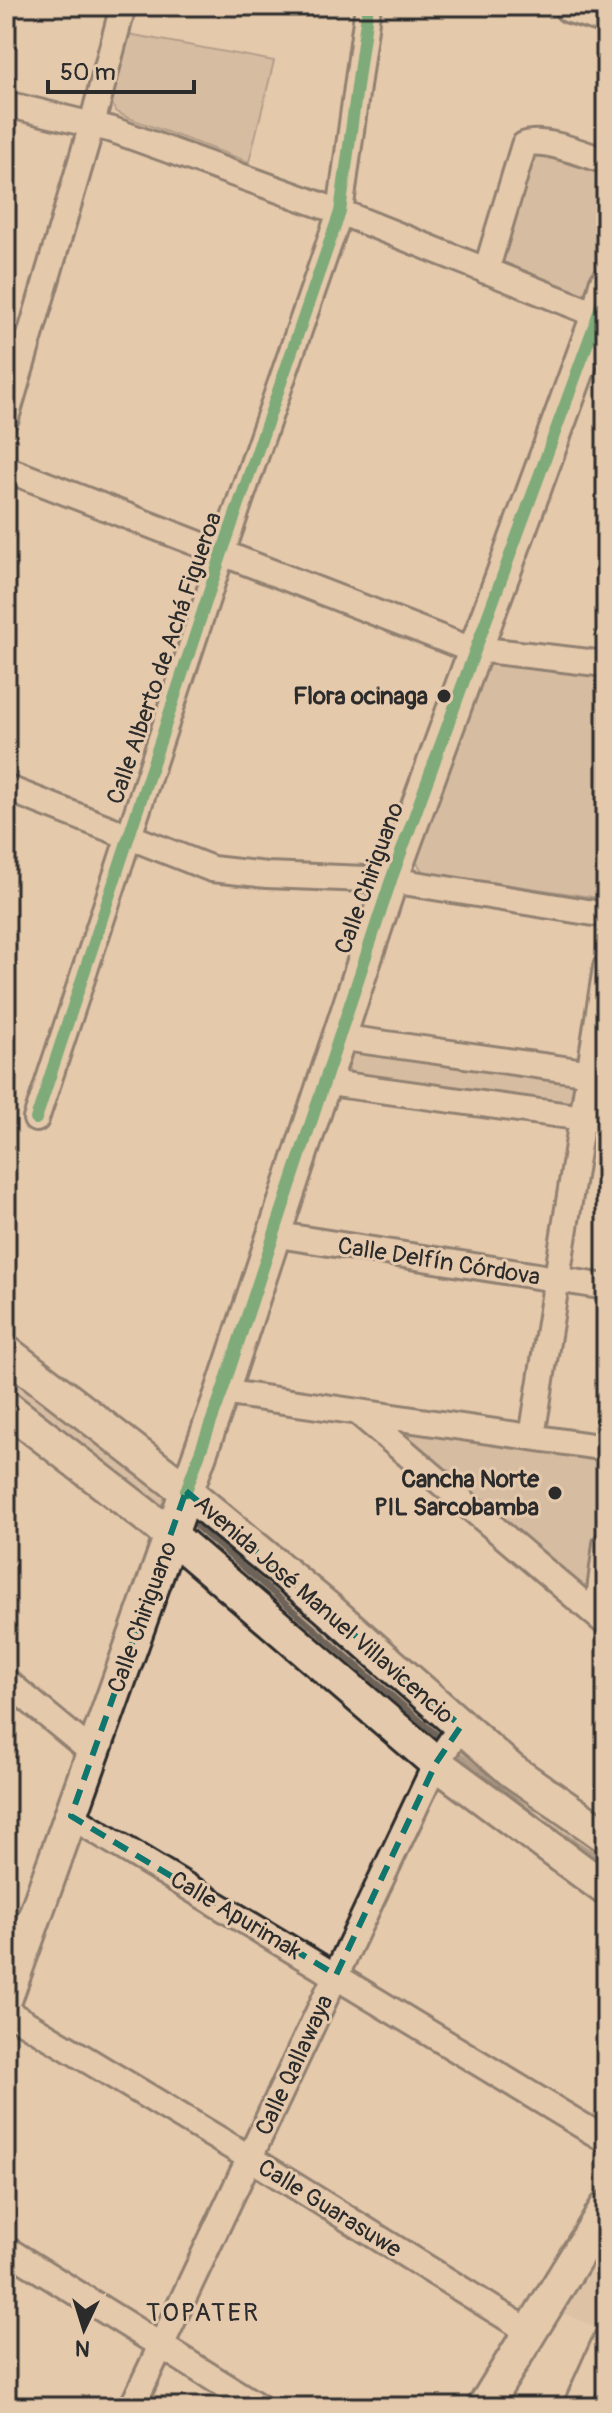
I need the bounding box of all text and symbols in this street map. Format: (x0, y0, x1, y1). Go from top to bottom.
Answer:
scale bar (48, 44, 194, 94)
text: 50 m (60, 58, 116, 87)
street label: Calle Alberto de Achá Figueroa (101, 508, 228, 808)
place label: Flora ocinaga (293, 682, 428, 711)
marker: Flora ocinaga (435, 687, 453, 705)
street label: Calle Chiriguano (329, 798, 410, 958)
street label: Calle Delfín Córdova (336, 1231, 542, 1292)
place label: Cancha Norte PIL Sarcobamba (374, 1465, 540, 1522)
marker: Cancha Norte PIL Sarcobamba (546, 1484, 564, 1502)
street label: Avenida José Manuel Villavicencio (188, 1489, 459, 1730)
street label: Calle Chiriguano (102, 1537, 183, 1697)
street label: Calle Apurimak (165, 1865, 307, 1966)
street label: Calle Qallawaya (249, 1990, 340, 2140)
street label: Calle Guarasuwe (253, 2153, 407, 2264)
north arrow (44, 2289, 124, 2369)
district label: TOPATER (146, 2297, 260, 2329)
text: N (74, 2333, 91, 2362)

